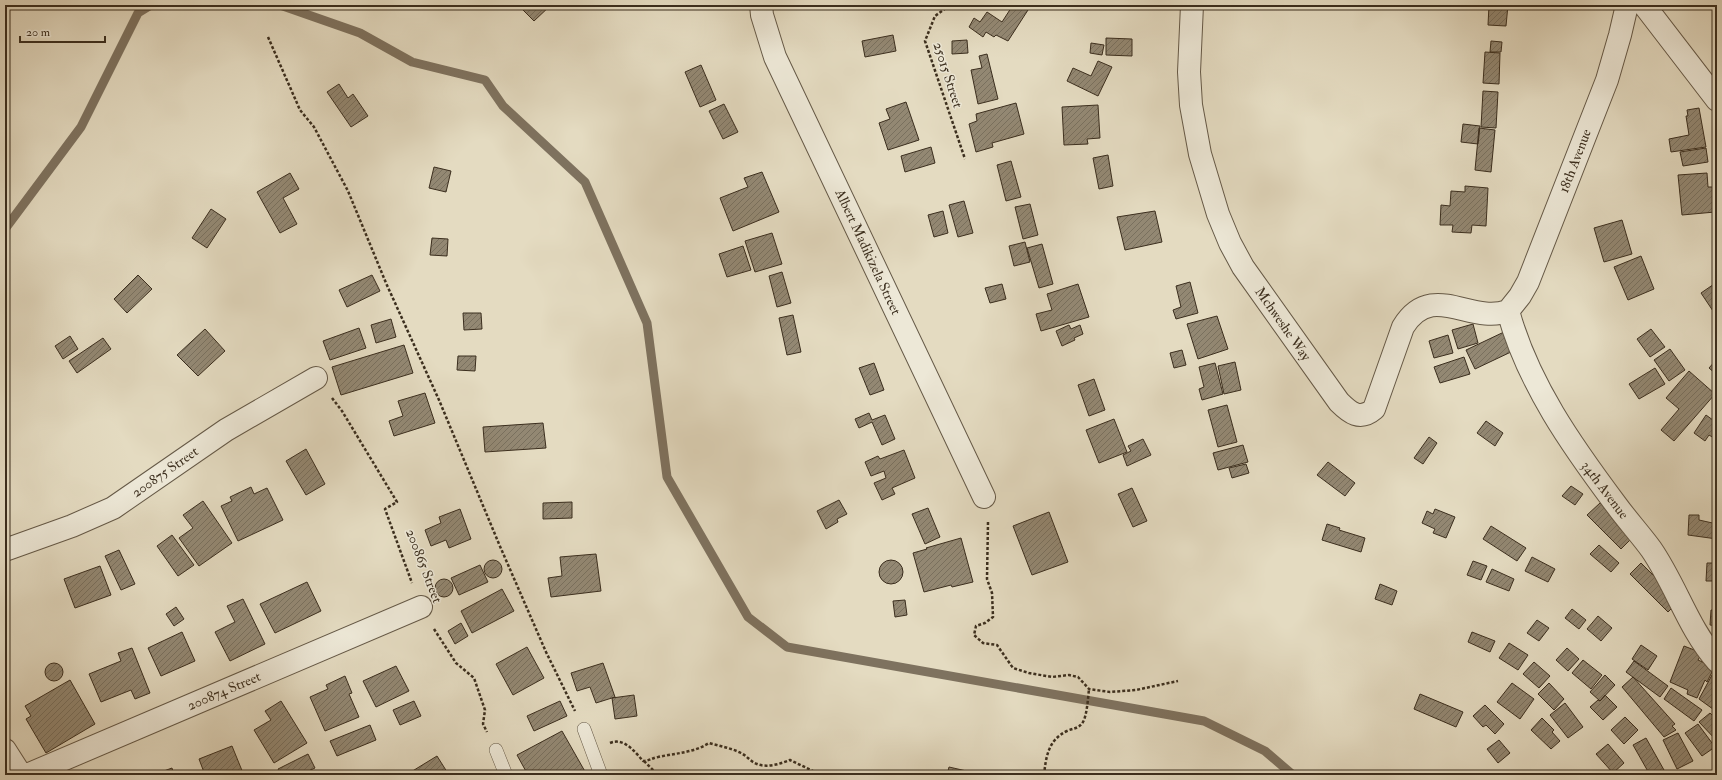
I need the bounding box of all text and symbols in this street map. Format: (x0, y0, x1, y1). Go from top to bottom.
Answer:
scale bar (20, 18, 105, 44)
text: 20 m (26, 25, 51, 40)
street label: 25015 Street (929, 40, 967, 110)
street label: 18th Avenue (1555, 127, 1595, 195)
street label: Albert Madikizela Street (831, 186, 905, 318)
street label: Mchweshe Way (1251, 284, 1315, 365)
street label: 200875 Street (128, 443, 202, 501)
street label: 34th Avenue (1578, 458, 1632, 522)
street label: 200865 Street (402, 527, 446, 606)
street label: 200874 Street (185, 668, 264, 714)

